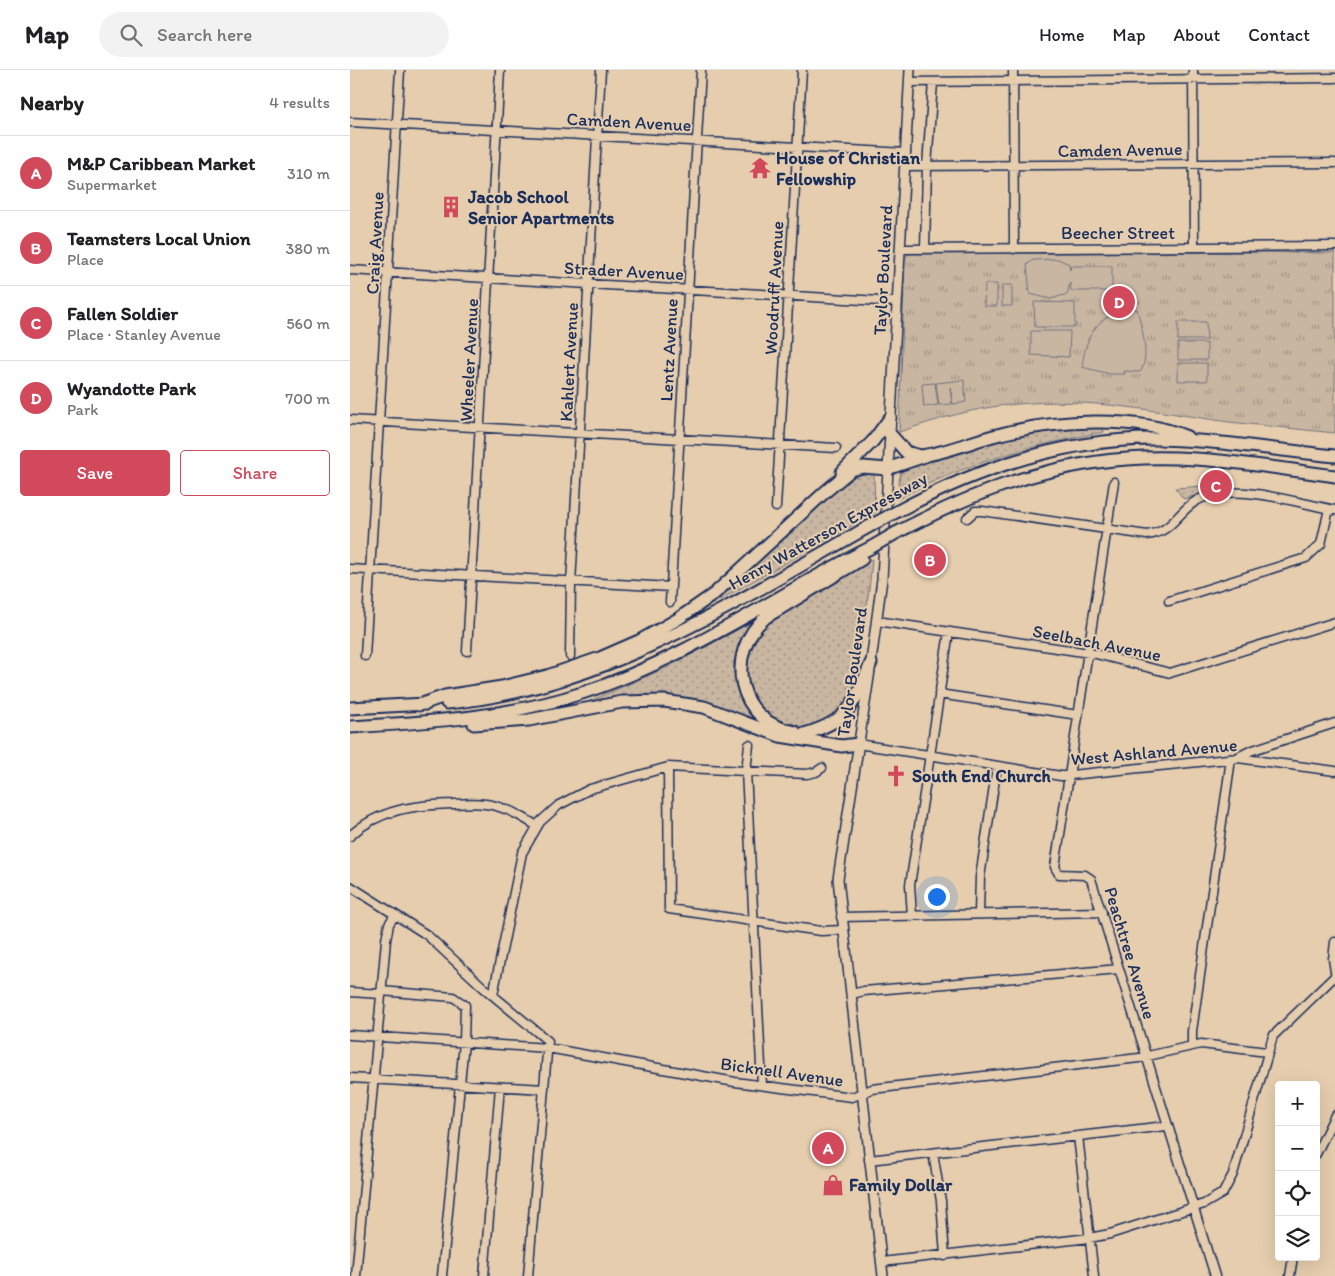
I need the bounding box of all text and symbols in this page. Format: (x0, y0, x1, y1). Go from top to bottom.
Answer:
search box (99, 12, 449, 57)
text: Map (25, 20, 69, 49)
icon: search (117, 21, 145, 49)
text: Search here (157, 23, 252, 46)
text: Home (1039, 24, 1085, 46)
text: Map (1113, 24, 1146, 46)
text: About (1174, 24, 1220, 46)
text: Contact (1248, 24, 1310, 46)
text: Nearby (20, 90, 84, 115)
text: 4 results (269, 93, 330, 112)
street label: Camden Avenue (566, 108, 692, 136)
street label: Camden Avenue (1057, 138, 1183, 162)
place label: House of Christian Fellowship (776, 147, 921, 190)
text: M&P Caribbean Market (67, 152, 255, 175)
temple icon: House of Christian Fellowship (747, 155, 773, 181)
text: A (31, 164, 41, 183)
text: 310 m (287, 164, 330, 183)
text: Supermarket (67, 175, 157, 194)
place label: Jacob School Senior Apartments (467, 186, 614, 229)
street label: Craig Avenue (361, 191, 389, 295)
building icon: Jacob School Senior Apartments (438, 194, 464, 220)
street label: Taylor Boulevard (869, 204, 897, 336)
street label: Woodruff Avenue (760, 220, 788, 356)
street label: Beecher Street (1061, 222, 1175, 244)
text: Teamsters Local Union (67, 227, 250, 250)
text: B (31, 239, 41, 258)
text: 380 m (286, 239, 330, 258)
text: Place (67, 250, 104, 269)
street label: Strader Avenue (564, 257, 684, 285)
pin: D (1103, 283, 1135, 321)
street label: Wheeler Avenue (455, 298, 483, 422)
street label: Lentz Avenue (655, 298, 683, 402)
text: Fallen Soldier (67, 302, 178, 325)
street label: Kahlert Avenue (555, 302, 583, 422)
text: C (31, 314, 41, 333)
text: 560 m (286, 314, 330, 333)
text: Place · Stanley Avenue (67, 325, 221, 344)
text: Wyandotte Park (67, 377, 196, 400)
text: D (31, 389, 41, 408)
text: 700 m (285, 389, 330, 408)
text: Park (67, 400, 98, 419)
button: Save (20, 450, 170, 496)
button: Share (180, 450, 330, 496)
street label: Henry Watterson Expressway (725, 467, 932, 595)
pin: C (1200, 467, 1232, 505)
pin: B (914, 541, 946, 579)
street label: Taylor Boulevard (832, 606, 872, 738)
street label: Seelbach Avenue (1031, 620, 1163, 666)
street label: West Ashland Avenue (1070, 734, 1238, 770)
church icon: South End Church (883, 763, 909, 789)
place label: South End Church (912, 765, 1052, 787)
your location (924, 884, 950, 910)
street label: Peachtree Avenue (1099, 884, 1161, 1022)
street label: Bicknell Avenue (719, 1052, 845, 1092)
map controls (1275, 1081, 1320, 1261)
button: + (1275, 1081, 1320, 1126)
button: − (1275, 1126, 1320, 1171)
pin: A (812, 1129, 844, 1167)
button: locate (1275, 1171, 1320, 1216)
shop icon: Family Dollar (820, 1172, 846, 1198)
place label: Family Dollar (849, 1174, 953, 1196)
button: layers (1275, 1216, 1320, 1261)

